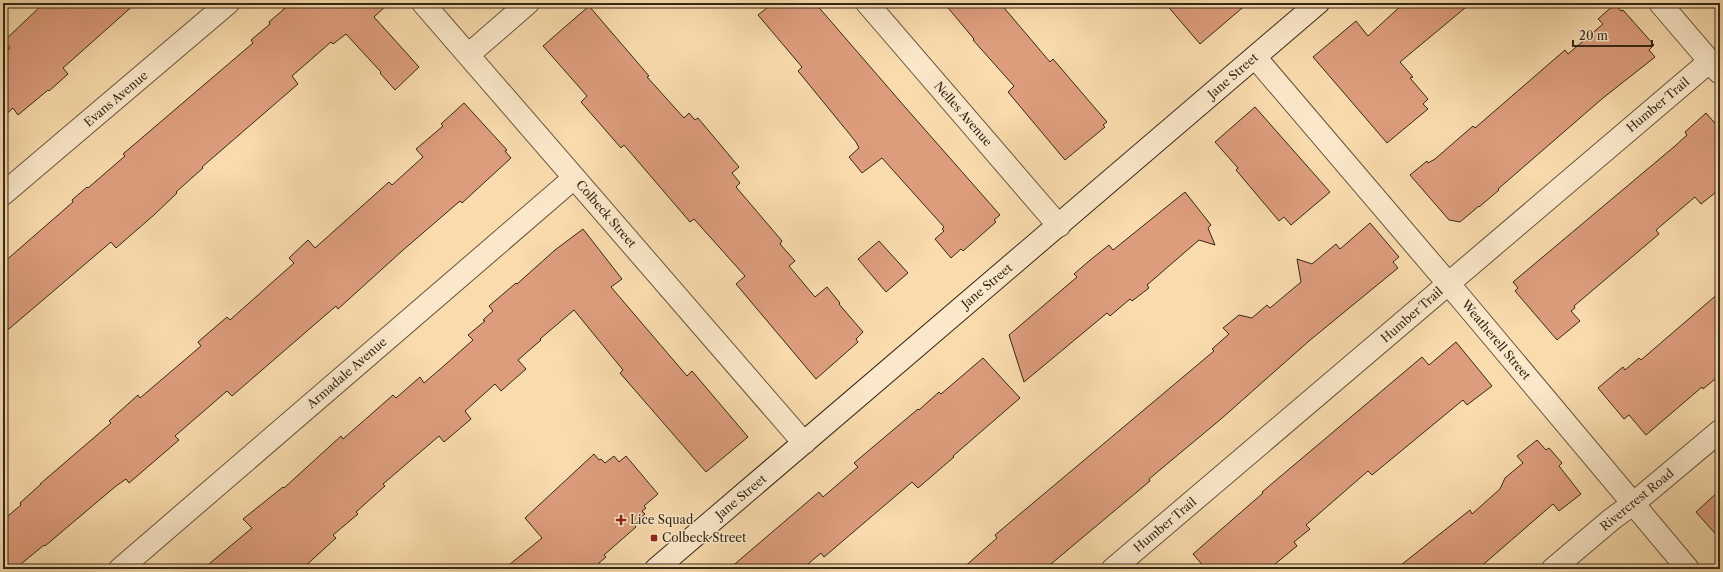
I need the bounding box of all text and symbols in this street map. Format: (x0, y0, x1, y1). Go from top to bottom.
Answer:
scale bar (1573, 22, 1652, 48)
text: 20 m (1579, 28, 1608, 43)
street label: Jane Street (1203, 49, 1262, 103)
street label: Evans Avenue (81, 67, 151, 130)
street label: Humber Trail (1623, 74, 1692, 135)
street label: Nelles Avenue (931, 78, 996, 149)
street label: Colbeck Street (573, 177, 640, 251)
street label: Jane Street (957, 260, 1016, 313)
street label: Humber Trail (1378, 283, 1446, 346)
street label: Weatherell Street (1458, 296, 1535, 383)
street label: Armadale Avenue (303, 334, 390, 412)
street label: Rivercrest Road (1597, 465, 1677, 534)
street label: Jane Street (711, 471, 770, 524)
street label: Humber Trail (1130, 494, 1199, 555)
place label: Lice Squad (630, 512, 694, 527)
marker: Lice Squad (615, 514, 627, 526)
place label: Colbeck Street (662, 530, 747, 545)
marker: Colbeck Street (649, 533, 659, 543)

